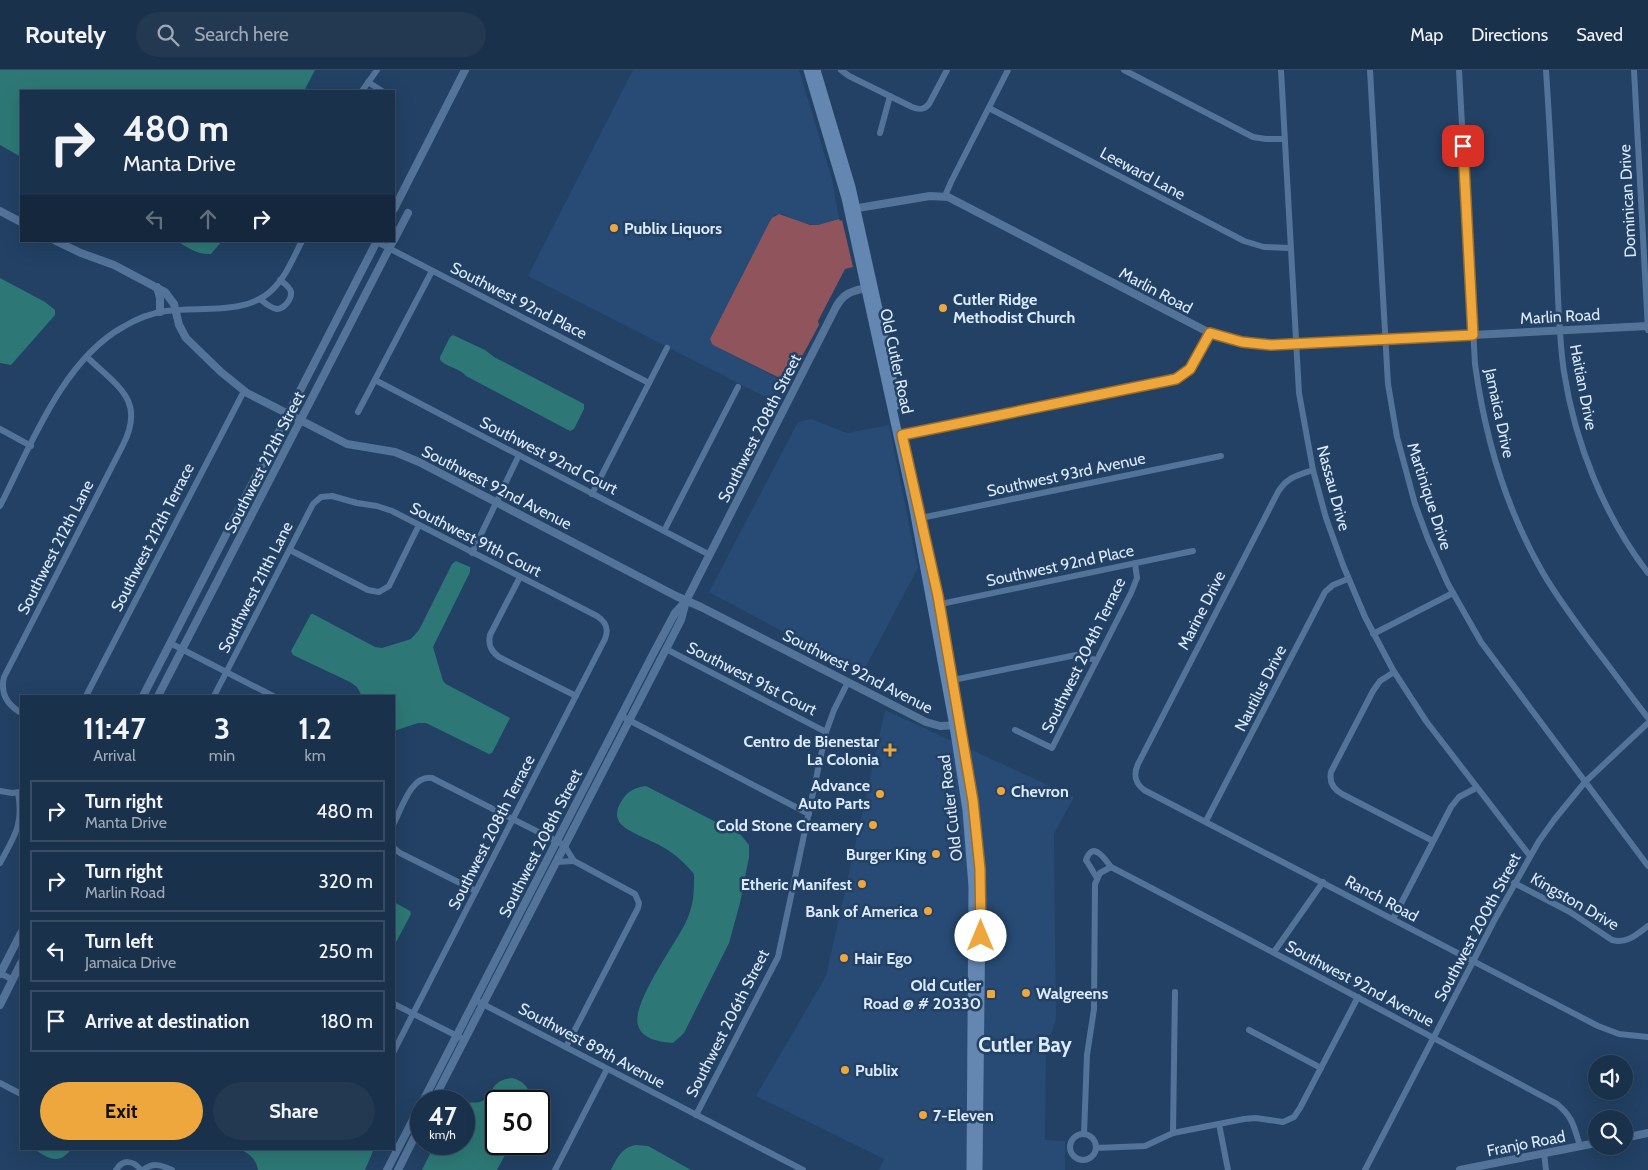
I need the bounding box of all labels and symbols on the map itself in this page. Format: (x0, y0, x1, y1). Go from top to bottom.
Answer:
pin (1442, 125, 1484, 167)
street label: Leeward Lane (1097, 143, 1189, 204)
street label: Dominican Drive (1615, 144, 1640, 258)
place label: Publix Liquors (624, 219, 722, 238)
marker: Publix Liquors (608, 222, 620, 234)
street label: Southwest 92nd Place (447, 258, 590, 343)
street label: Marlin Road (1116, 263, 1196, 318)
place label: Cutler Ridge Methodist Church (953, 290, 1075, 327)
marker: Cutler Ridge Methodist Church (937, 302, 949, 314)
street label: Marlin Road (1520, 305, 1600, 328)
street label: Old Cutler Road (876, 307, 917, 415)
street label: Haitian Drive (1566, 343, 1601, 432)
street label: Southwest 208th Street (714, 350, 805, 506)
street label: Jamaica Drive (1481, 366, 1518, 460)
street label: Southwest 212th Street (220, 388, 309, 536)
street label: Southwest 92nd Court (477, 412, 621, 499)
street label: Martinique Drive (1403, 440, 1456, 552)
street label: Southwest 92nd Avenue (419, 441, 575, 533)
street label: Nassau Drive (1313, 443, 1354, 533)
street label: Southwest 93rd Avenue (985, 448, 1147, 501)
street label: Southwest 212th Terrace (107, 460, 198, 615)
street label: Southwest 212th Lane (13, 477, 98, 618)
street label: Southwest 91th Court (407, 498, 545, 581)
street label: Southwest 211th Lane (214, 518, 297, 656)
street label: Southwest 92nd Place (984, 541, 1136, 590)
street label: Marine Drive (1174, 568, 1229, 653)
street label: Southwest 204th Terrace (1037, 574, 1129, 736)
street label: Southwest 92nd Avenue (780, 625, 936, 717)
street label: Southwest 91st Court (684, 638, 820, 720)
street label: Nautilus Drive (1231, 642, 1290, 735)
place label: Centro de Bienestar La Colonia (744, 732, 880, 769)
marker: Centro de Bienestar La Colonia (883, 743, 897, 757)
street label: Southwest 208th Terrace (444, 752, 539, 913)
street label: Old Cutler Road (935, 754, 966, 862)
street label: Southwest 208th Street (495, 765, 586, 921)
place label: Advance Auto Parts (798, 776, 870, 813)
place label: Chevron (1011, 782, 1069, 801)
marker: Chevron (995, 785, 1007, 797)
marker: Advance Auto Parts (874, 788, 886, 800)
place label: Cold Stone Creamery (716, 816, 863, 835)
marker: Cold Stone Creamery (867, 819, 879, 831)
place label: Burger King (846, 845, 926, 864)
marker: Burger King (930, 848, 942, 860)
street label: Southwest 200th Street (1430, 849, 1525, 1005)
street label: Kingston Drive (1527, 868, 1622, 934)
street label: Ranch Road (1342, 871, 1422, 926)
place label: Etheric Manifest (741, 875, 852, 894)
marker: Etheric Manifest (856, 878, 868, 890)
place label: Bank of America (805, 902, 918, 921)
marker: Bank of America (922, 905, 934, 917)
position arrow (954, 909, 1006, 961)
street label: Southwest 92nd Avenue (1282, 936, 1437, 1031)
street label: Southwest 206th Street (682, 946, 773, 1100)
place label: Hair Ego (854, 949, 912, 968)
marker: Hair Ego (838, 952, 850, 964)
place label: Old Cutler Road @ # 20330 (863, 976, 982, 1013)
place label: Walgreens (1036, 984, 1108, 1003)
marker: Walgreens (1020, 987, 1032, 999)
marker: Old Cutler Road @ # 20330 (985, 988, 997, 1000)
street label: Southwest 89th Avenue (515, 999, 668, 1092)
district label: Cutler Bay (978, 1032, 1073, 1057)
place label: Publix (855, 1061, 898, 1080)
marker: Publix (839, 1064, 851, 1076)
speed limit sign: 50 (485, 1090, 550, 1155)
place label: 7-Eleven (933, 1106, 994, 1125)
marker: 7-Eleven (917, 1109, 929, 1121)
street label: Franjo Road (1485, 1127, 1567, 1160)

